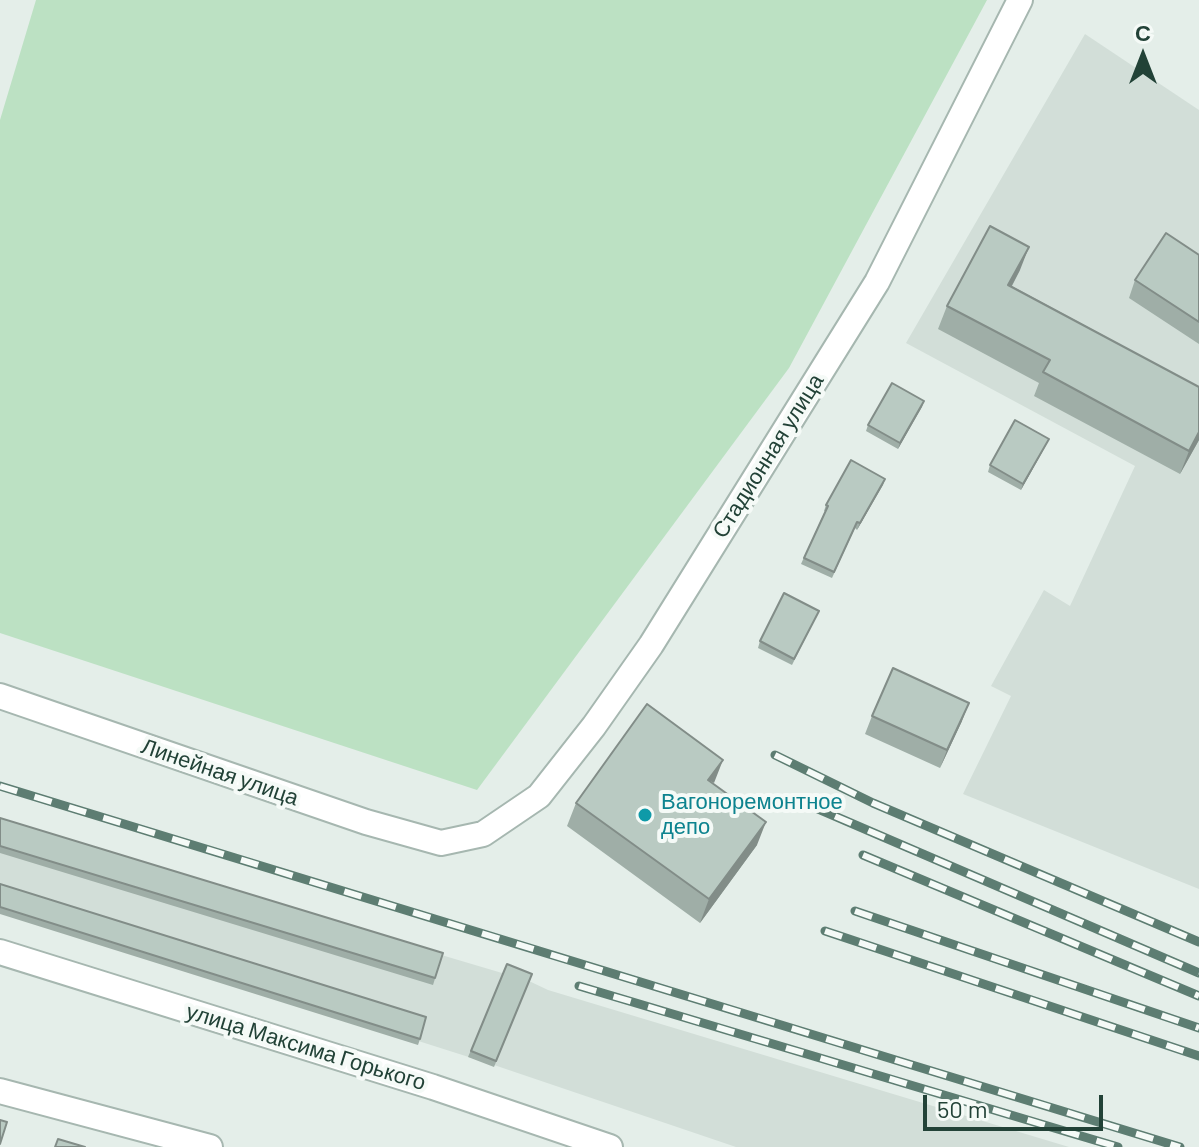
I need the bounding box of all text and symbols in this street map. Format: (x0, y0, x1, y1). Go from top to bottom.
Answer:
north arrow (1103, 16, 1183, 96)
text: С (1135, 19, 1151, 45)
street label: Стадионная улица (707, 369, 829, 543)
street label: Линейная улица (138, 733, 302, 811)
place label: Вагоноремонтное депо (661, 789, 843, 840)
marker: Вагоноремонтное депо (636, 806, 654, 824)
street label: улица Максима Горького (183, 998, 429, 1096)
scale bar (927, 1079, 1107, 1129)
text: 50 m (937, 1094, 988, 1123)

